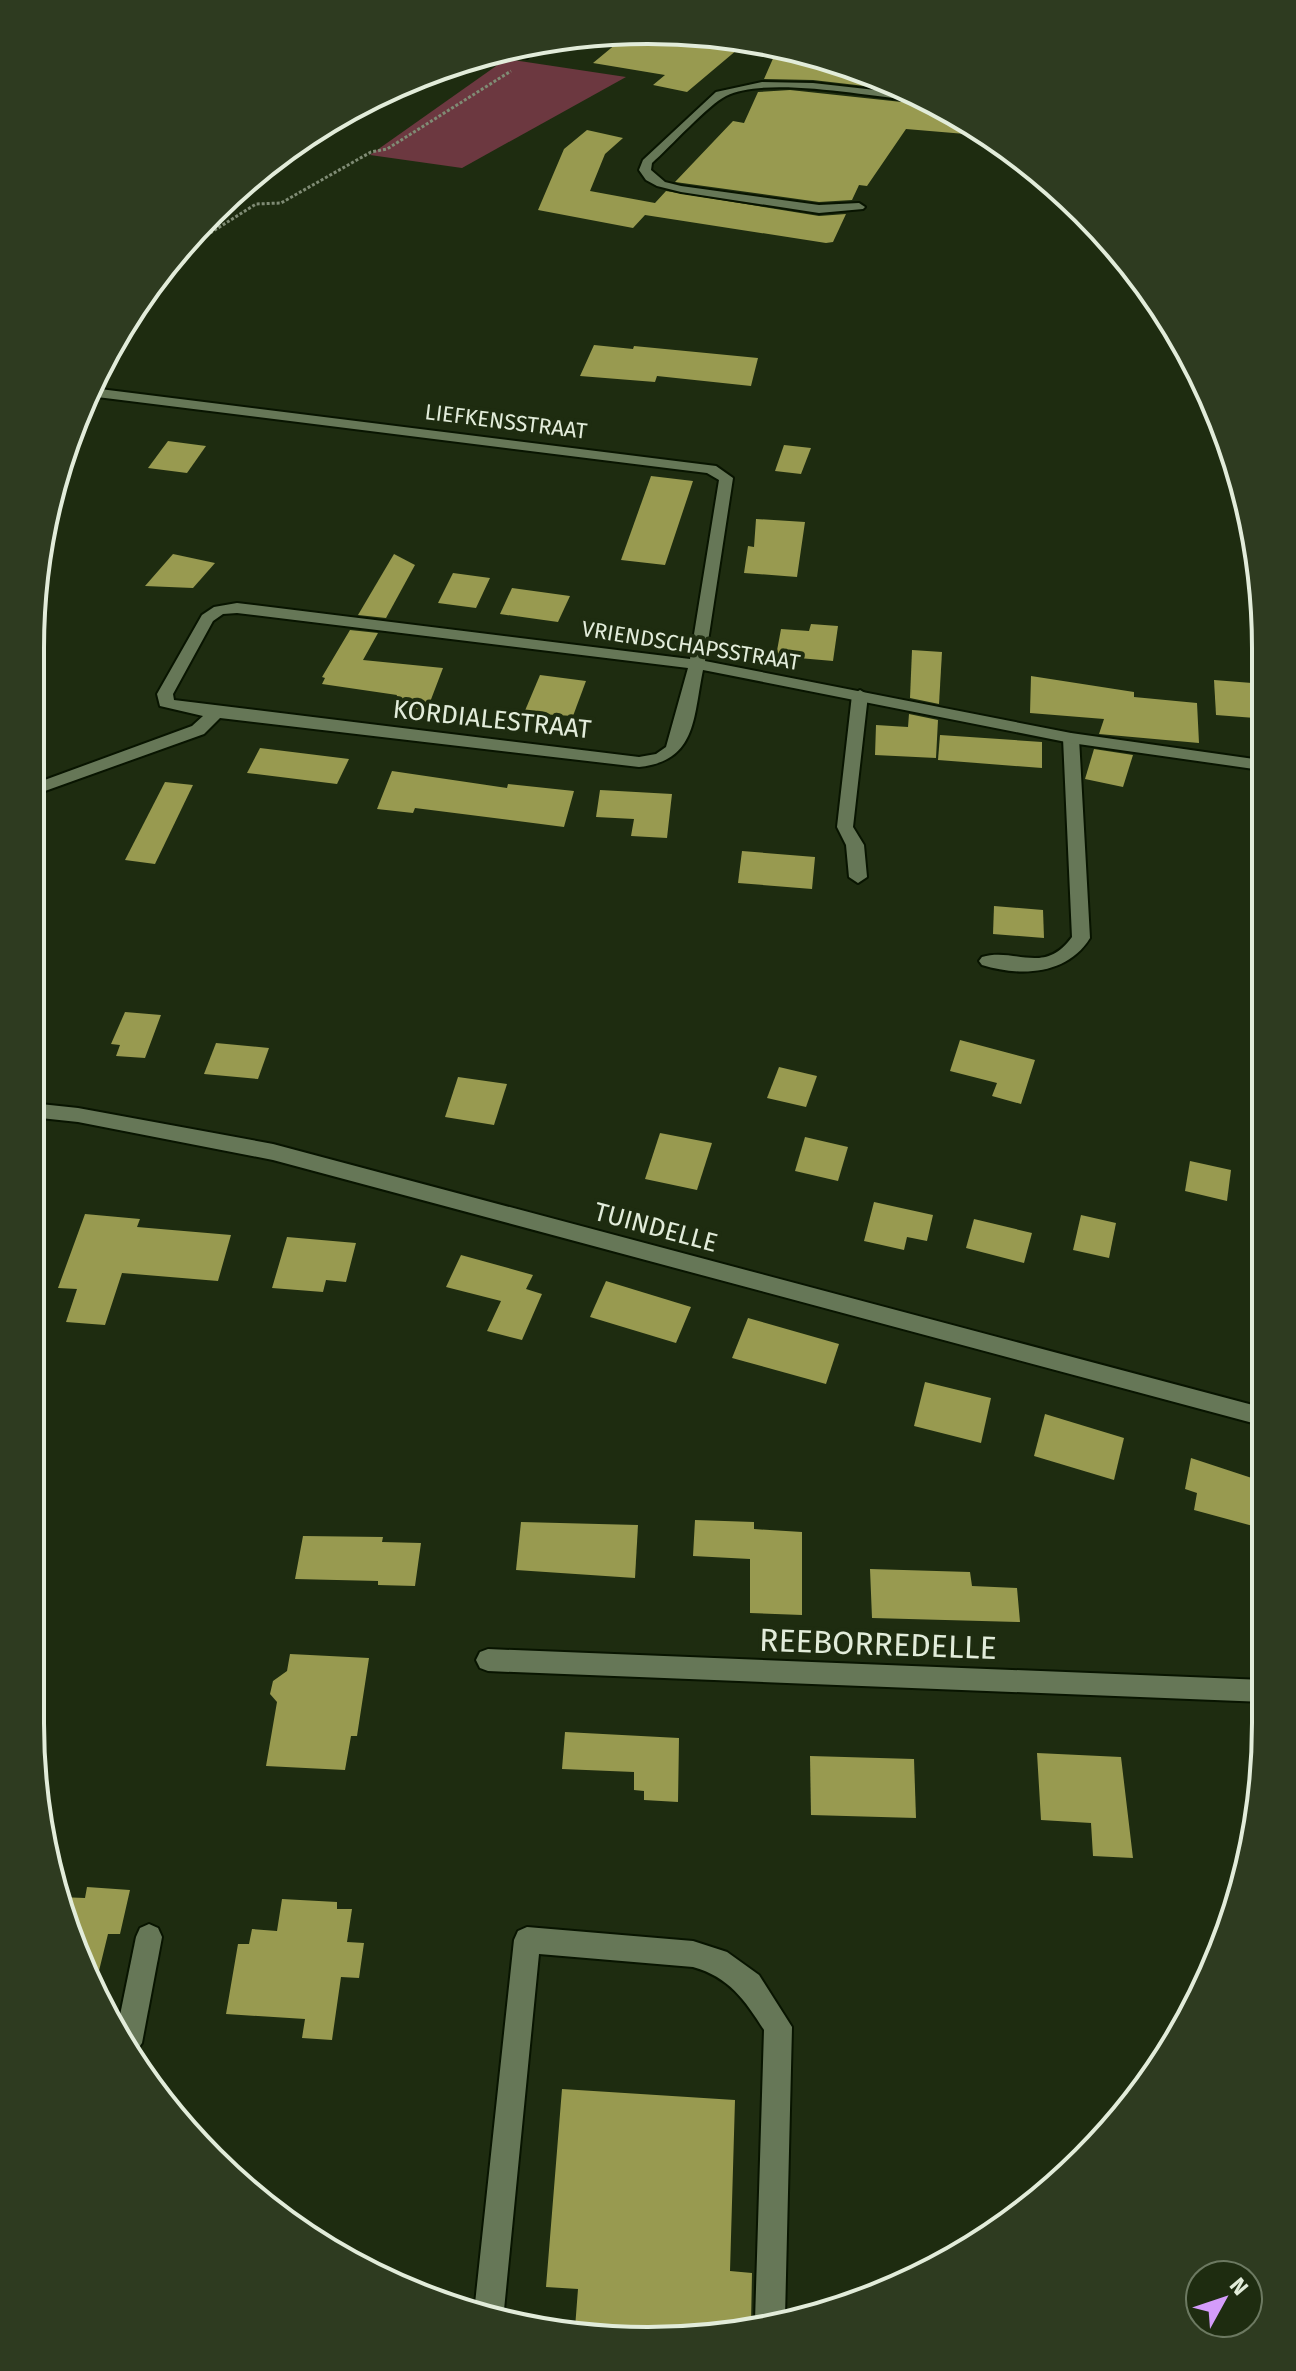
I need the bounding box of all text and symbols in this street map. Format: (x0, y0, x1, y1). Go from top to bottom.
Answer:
street label: LIEFKENSSTRAAT (423, 398, 589, 445)
street label: VRIENDSCHAPSSTRAAT (580, 615, 803, 676)
street label: KORDIALESTRAAT (391, 694, 593, 745)
street label: TUINDELLE (591, 1196, 721, 1259)
street label: REEBORREDELLE (759, 1621, 997, 1667)
north arrow (1184, 2259, 1264, 2339)
text: N (1224, 2272, 1254, 2301)

